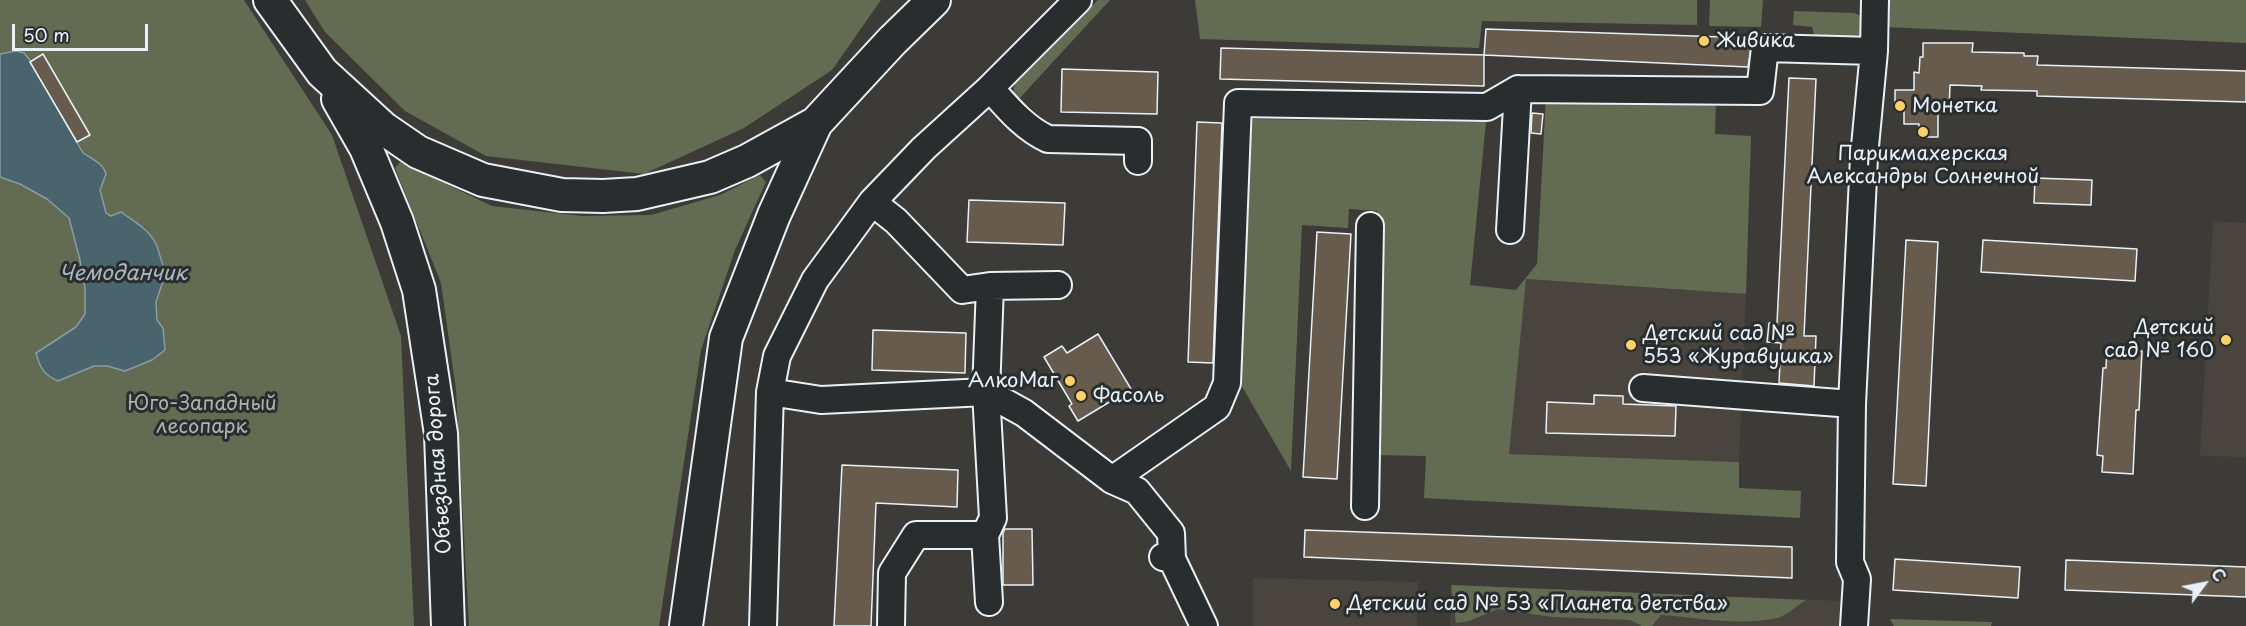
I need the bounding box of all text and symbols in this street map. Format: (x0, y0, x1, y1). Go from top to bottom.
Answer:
scale bar (15, 12, 152, 50)
text: 50 m (23, 21, 70, 48)
place label: Живика (1716, 29, 1794, 53)
marker: Живика (1697, 34, 1711, 48)
place label: Монетка (1912, 94, 1998, 118)
marker: Монетка (1893, 99, 1907, 113)
marker: Парикмахерская Александры Солнечной (1916, 125, 1930, 139)
place label: Парикмахерская Александры Солнечной (1807, 142, 2039, 189)
water label: Чемоданчик (59, 261, 187, 287)
place label: Детский сад № 160 (2104, 316, 2214, 363)
place label: Детский сад № 553 «Журавушка» (1643, 322, 1833, 369)
marker: Детский сад № 160 (2219, 333, 2233, 347)
marker: Детский сад № 553 «Журавушка» (1624, 338, 1638, 352)
place label: АлкоМаг (968, 369, 1058, 393)
street label: Объездная дорога (421, 373, 457, 555)
marker: АлкоМаг (1063, 374, 1077, 388)
place label: Фасоль (1093, 384, 1164, 408)
marker: Фасоль (1074, 389, 1088, 403)
park label: Юго-Западный лесопарк (127, 392, 277, 439)
north arrow (2174, 554, 2234, 614)
text: С (2206, 563, 2233, 586)
place label: Детский сад № 53 «Планета детства» (1347, 592, 1728, 616)
marker: Детский сад № 53 «Планета детства» (1328, 597, 1342, 611)

